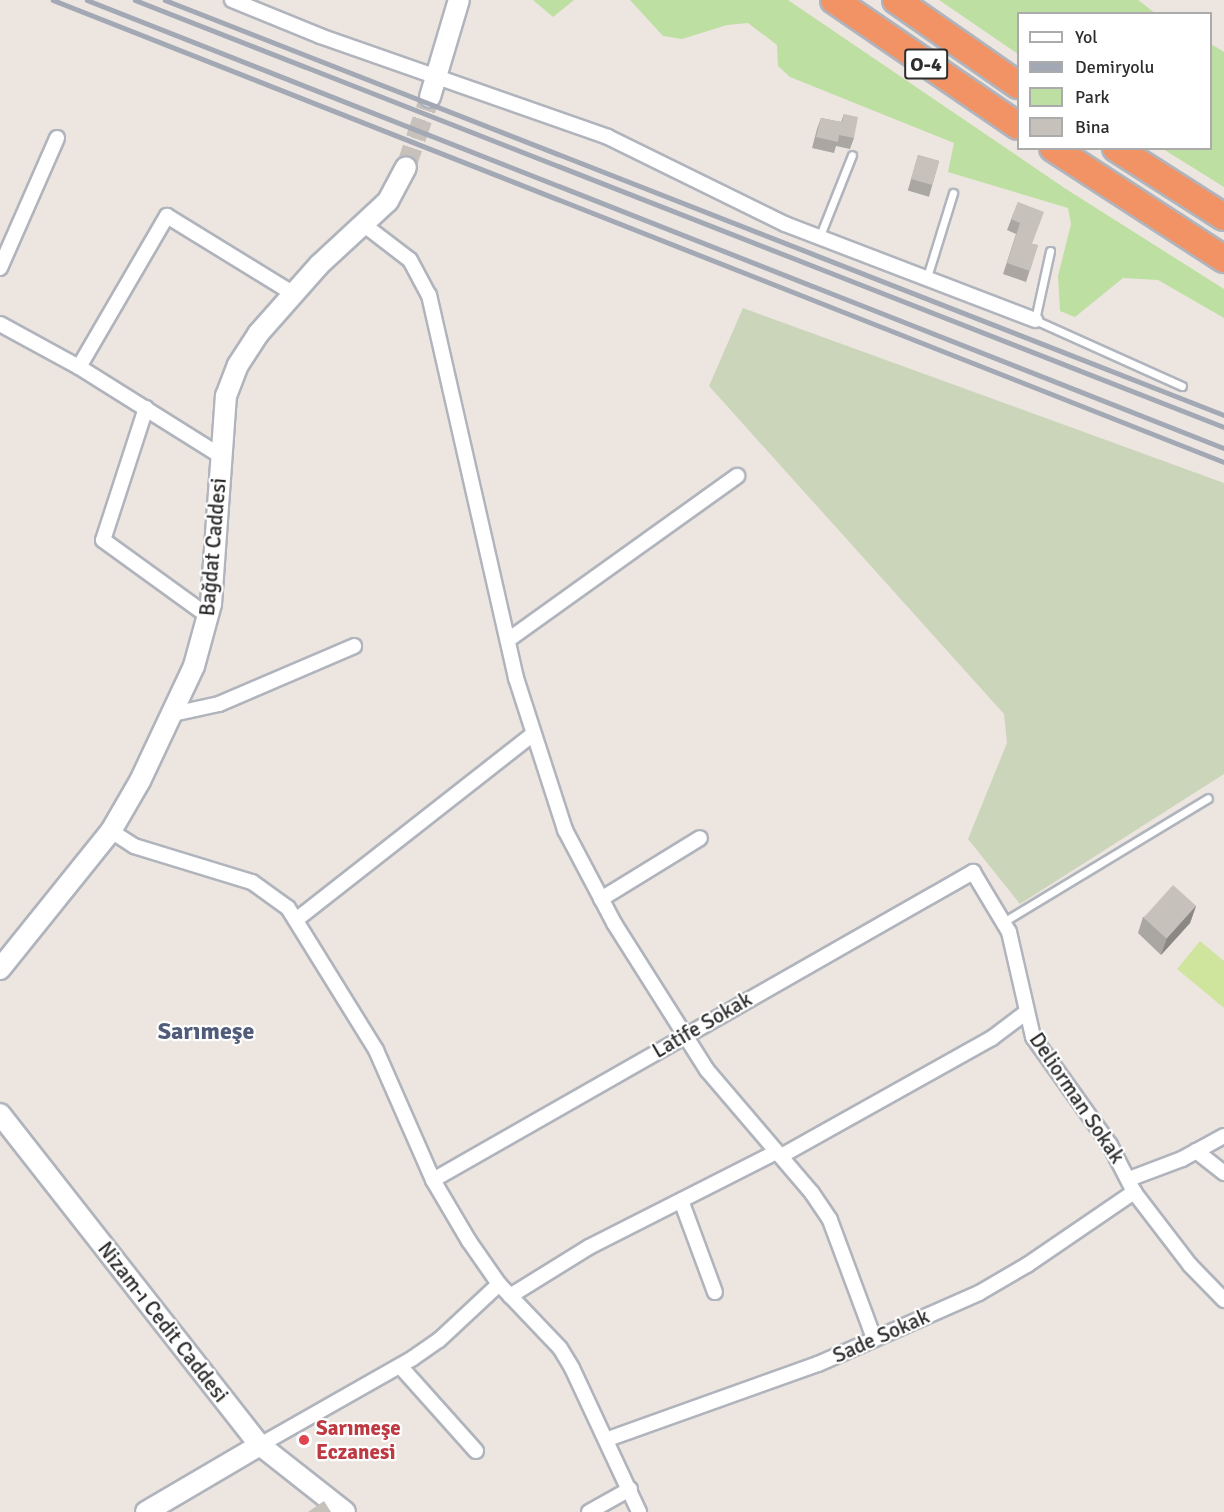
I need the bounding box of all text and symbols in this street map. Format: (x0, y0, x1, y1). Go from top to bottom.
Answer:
legend (1017, 12, 1212, 150)
text: Yol (1075, 26, 1098, 48)
road number: O-4 (904, 47, 948, 81)
text: Demiryolu (1075, 56, 1154, 78)
text: Park (1075, 86, 1110, 108)
text: Bina (1075, 116, 1110, 138)
street label: Bağdat Caddesi (194, 477, 232, 617)
street label: Latife Sokak (648, 986, 756, 1064)
district label: Sarımeşe (158, 1018, 254, 1046)
street label: Deliorman Sokak (1024, 1028, 1130, 1168)
street label: Nizam-ı Cedit Caddesi (92, 1237, 234, 1407)
street label: Sade Sokak (829, 1304, 933, 1368)
place label: Sarımeşe Eczanesi (316, 1415, 401, 1465)
marker: Sarımeşe Eczanesi (297, 1433, 311, 1447)

